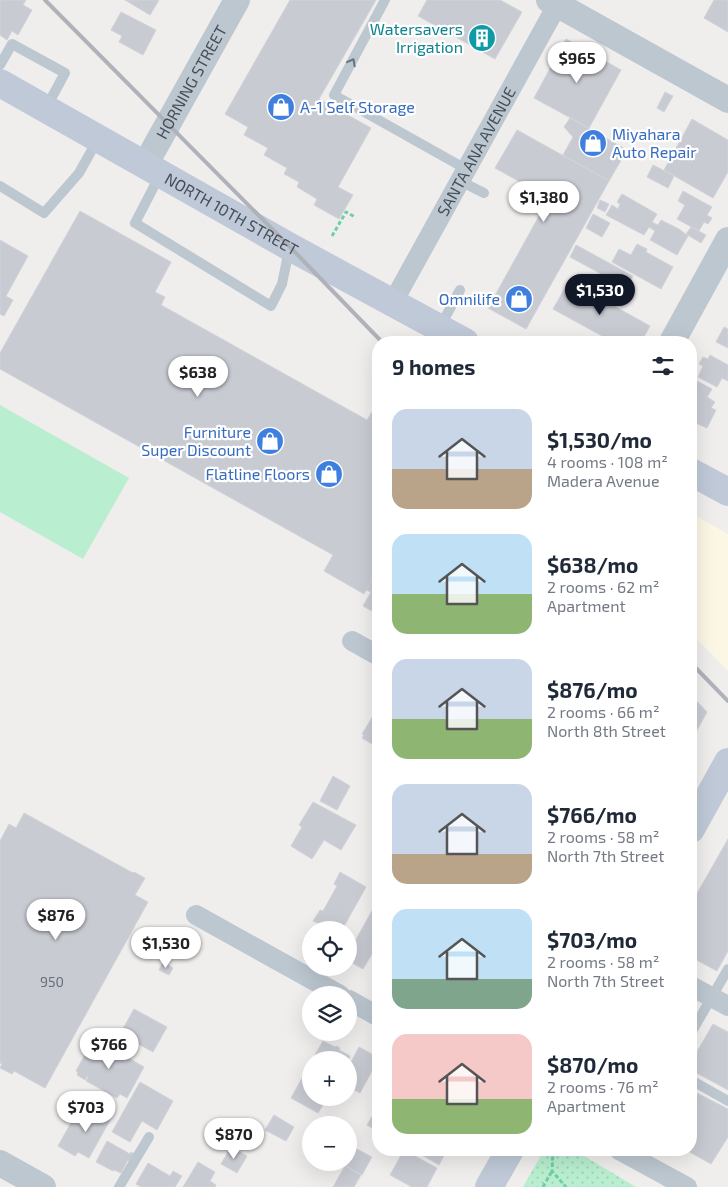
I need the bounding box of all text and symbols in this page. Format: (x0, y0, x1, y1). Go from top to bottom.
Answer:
place label: Watersavers Irrigation (370, 19, 463, 56)
street label: HORNING STREET (152, 22, 230, 142)
building icon: Watersavers Irrigation (467, 23, 497, 53)
pin: $965 (547, 42, 607, 84)
text: $965 (559, 48, 596, 67)
one-way arrow (345, 58, 355, 67)
street label: SANTA ANA AVENUE (433, 83, 519, 219)
shop icon: A-1 Self Storage (266, 92, 296, 122)
place label: A-1 Self Storage (300, 97, 415, 116)
place label: Miyahara Auto Repair (612, 124, 697, 161)
shop icon: Miyahara Auto Repair (578, 128, 608, 158)
street label: NORTH 10TH STREET (162, 168, 302, 259)
pin: $1,380 (503, 180, 585, 223)
text: $1,380 (519, 187, 569, 206)
pin: $1,530 (559, 274, 641, 316)
text: $1,530 (576, 280, 624, 299)
shop icon: Omnilife (504, 284, 534, 314)
place label: Omnilife (439, 289, 500, 308)
icon: filters (649, 352, 677, 380)
text: 9 homes (392, 354, 475, 379)
pin: $638 (168, 356, 228, 398)
text: $638 (179, 362, 217, 381)
place label: Furniture Super Discount (141, 422, 251, 459)
shop icon: Furniture Super Discount (255, 426, 285, 456)
text: $1,530/mo (547, 427, 652, 452)
icon: home (432, 429, 492, 489)
text: 4 rooms · 108 m² (547, 452, 668, 471)
shop icon: Flatline Floors (314, 459, 344, 489)
place label: Flatline Floors (205, 464, 310, 483)
text: Madera Avenue (547, 471, 660, 490)
text: $638/mo (547, 552, 638, 577)
icon: home (432, 554, 492, 614)
text: 2 rooms · 62 m² (547, 577, 659, 596)
text: Apartment (547, 596, 626, 615)
text: $876/mo (547, 677, 638, 702)
icon: home (432, 679, 492, 739)
text: 2 rooms · 66 m² (547, 702, 660, 721)
text: North 8th Street (547, 721, 666, 740)
text: $766/mo (547, 802, 637, 827)
icon: home (432, 804, 492, 864)
text: 2 rooms · 58 m² (547, 827, 660, 846)
text: North 7th Street (547, 846, 664, 865)
pin: $876 (26, 898, 86, 941)
text: $876 (37, 905, 75, 924)
map controls (302, 921, 357, 1171)
button: locate (302, 921, 357, 976)
pin: $1,530 (125, 926, 207, 969)
text: $703/mo (547, 927, 637, 952)
icon: home (432, 929, 492, 989)
text: $1,530 (142, 933, 190, 952)
text: 2 rooms · 58 m² (547, 952, 660, 971)
text: North 7th Street (547, 971, 664, 990)
house number: 950 (40, 973, 64, 990)
button: layers (302, 986, 357, 1041)
pin: $766 (79, 1028, 139, 1070)
text: $766 (91, 1034, 127, 1053)
button: + (302, 1051, 357, 1106)
text: $870/mo (547, 1052, 638, 1077)
icon: home (432, 1054, 492, 1114)
text: 2 rooms · 76 m² (547, 1077, 659, 1096)
pin: $703 (56, 1090, 116, 1133)
text: Apartment (547, 1096, 626, 1115)
text: $703 (68, 1097, 104, 1116)
button: − (302, 1116, 357, 1171)
pin: $870 (204, 1118, 264, 1160)
text: $870 (215, 1124, 253, 1143)

